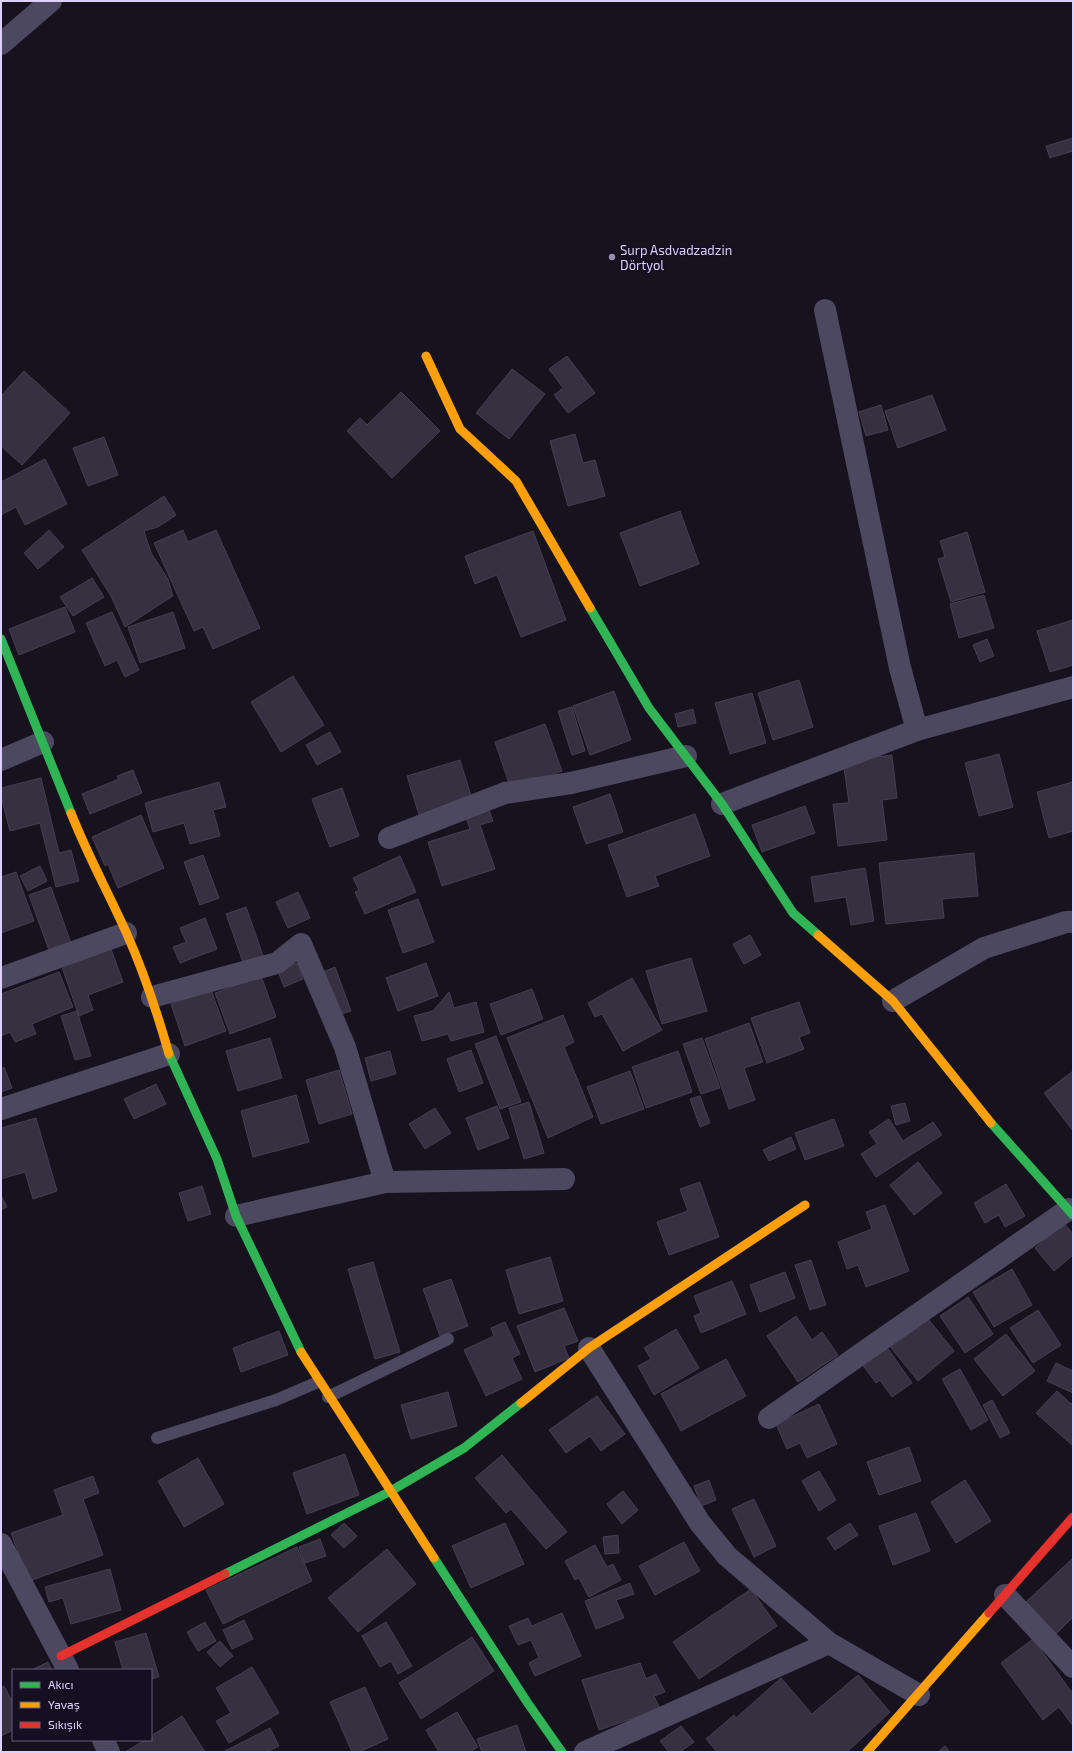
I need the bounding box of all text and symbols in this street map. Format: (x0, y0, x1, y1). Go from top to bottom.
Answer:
place label: Surp Asdvadzadzin Dörtyol (620, 242, 732, 273)
marker: Surp Asdvadzadzin Dörtyol (607, 252, 617, 262)
legend (12, 1669, 152, 1741)
text: Akıcı (48, 1677, 73, 1691)
text: Yavaş (48, 1697, 80, 1712)
text: Sıkışık (48, 1717, 82, 1732)

